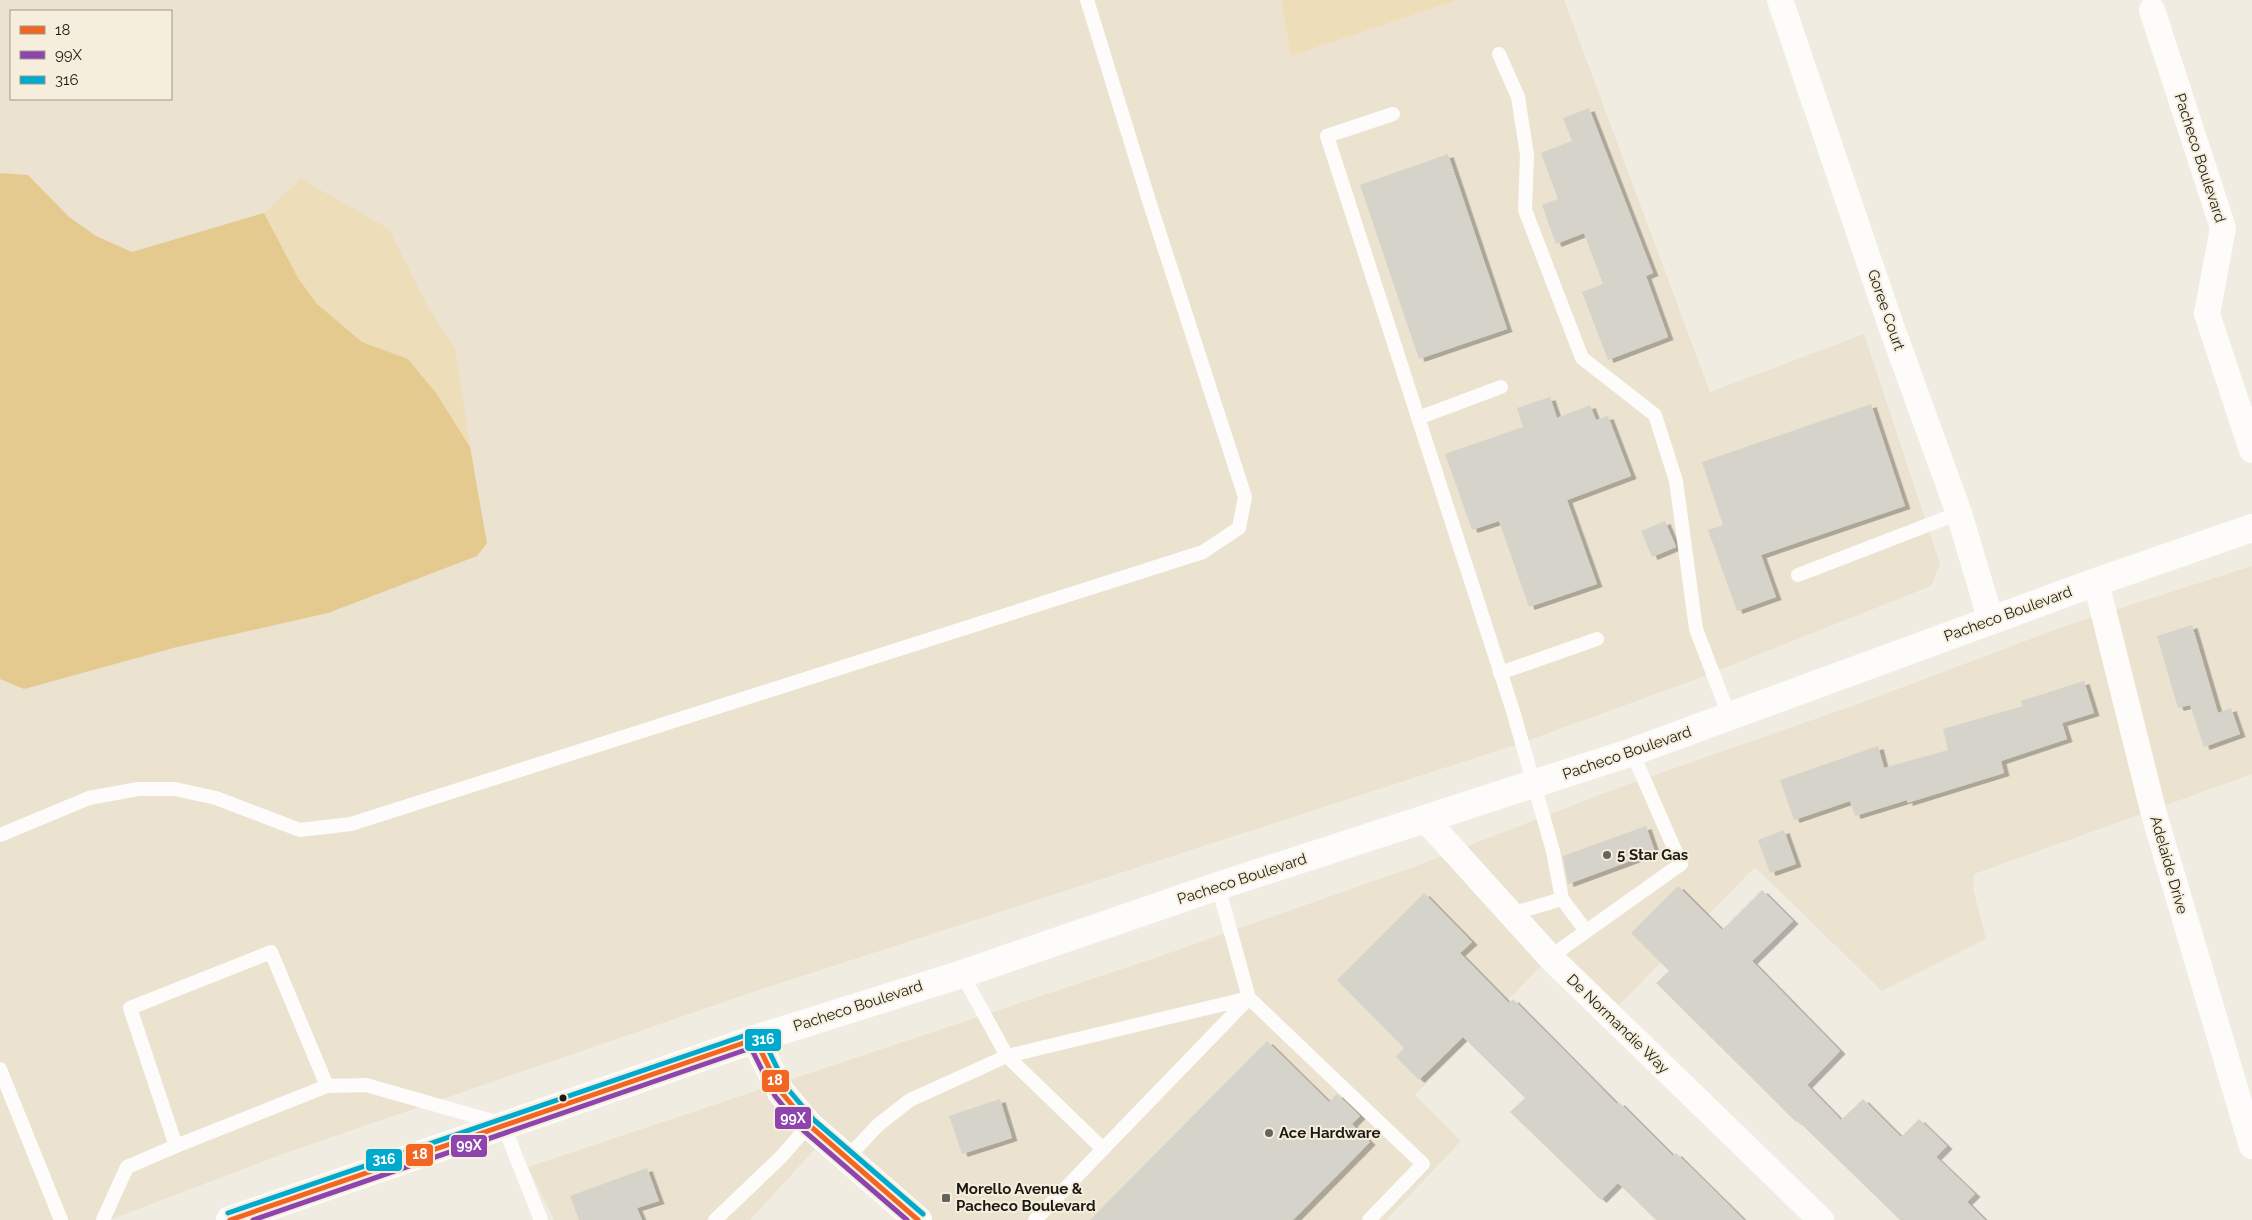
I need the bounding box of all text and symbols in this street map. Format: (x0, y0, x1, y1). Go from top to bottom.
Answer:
legend (10, 10, 172, 100)
text: 18 (55, 21, 70, 39)
text: 99X (55, 46, 83, 64)
text: 316 (55, 71, 78, 89)
street label: Pacheco Boulevard (2171, 91, 2229, 225)
street label: Goree Court (1864, 267, 1908, 353)
street label: Pacheco Boulevard (1941, 582, 2075, 646)
street label: Pacheco Boulevard (1560, 723, 1694, 783)
street label: Adelaide Drive (2146, 814, 2192, 916)
place label: 5 Star Gas (1617, 846, 1688, 864)
marker: 5 Star Gas (1601, 849, 1613, 861)
street label: Pacheco Boulevard (1175, 850, 1309, 908)
street label: De Normandie Way (1563, 971, 1673, 1077)
street label: Pacheco Boulevard (791, 977, 925, 1035)
line badge: 316 (744, 1028, 782, 1052)
text: 316 (751, 1031, 775, 1047)
line badge: 18 (761, 1069, 790, 1093)
text: 18 (767, 1072, 783, 1088)
unlabelled marker (558, 1093, 568, 1103)
line badge: 99X (774, 1106, 812, 1130)
text: 99X (780, 1110, 807, 1126)
place label: Ace Hardware (1279, 1124, 1381, 1142)
marker: Ace Hardware (1263, 1127, 1275, 1139)
line badge: 99X (450, 1134, 488, 1158)
text: 99X (456, 1137, 483, 1153)
line badge: 18 (405, 1143, 434, 1167)
text: 18 (412, 1146, 428, 1162)
line badge: 316 (365, 1148, 403, 1172)
text: 316 (372, 1151, 396, 1167)
place label: Morello Avenue & Pacheco Boulevard (956, 1180, 1096, 1215)
marker: Morello Avenue & Pacheco Boulevard (940, 1192, 952, 1204)

